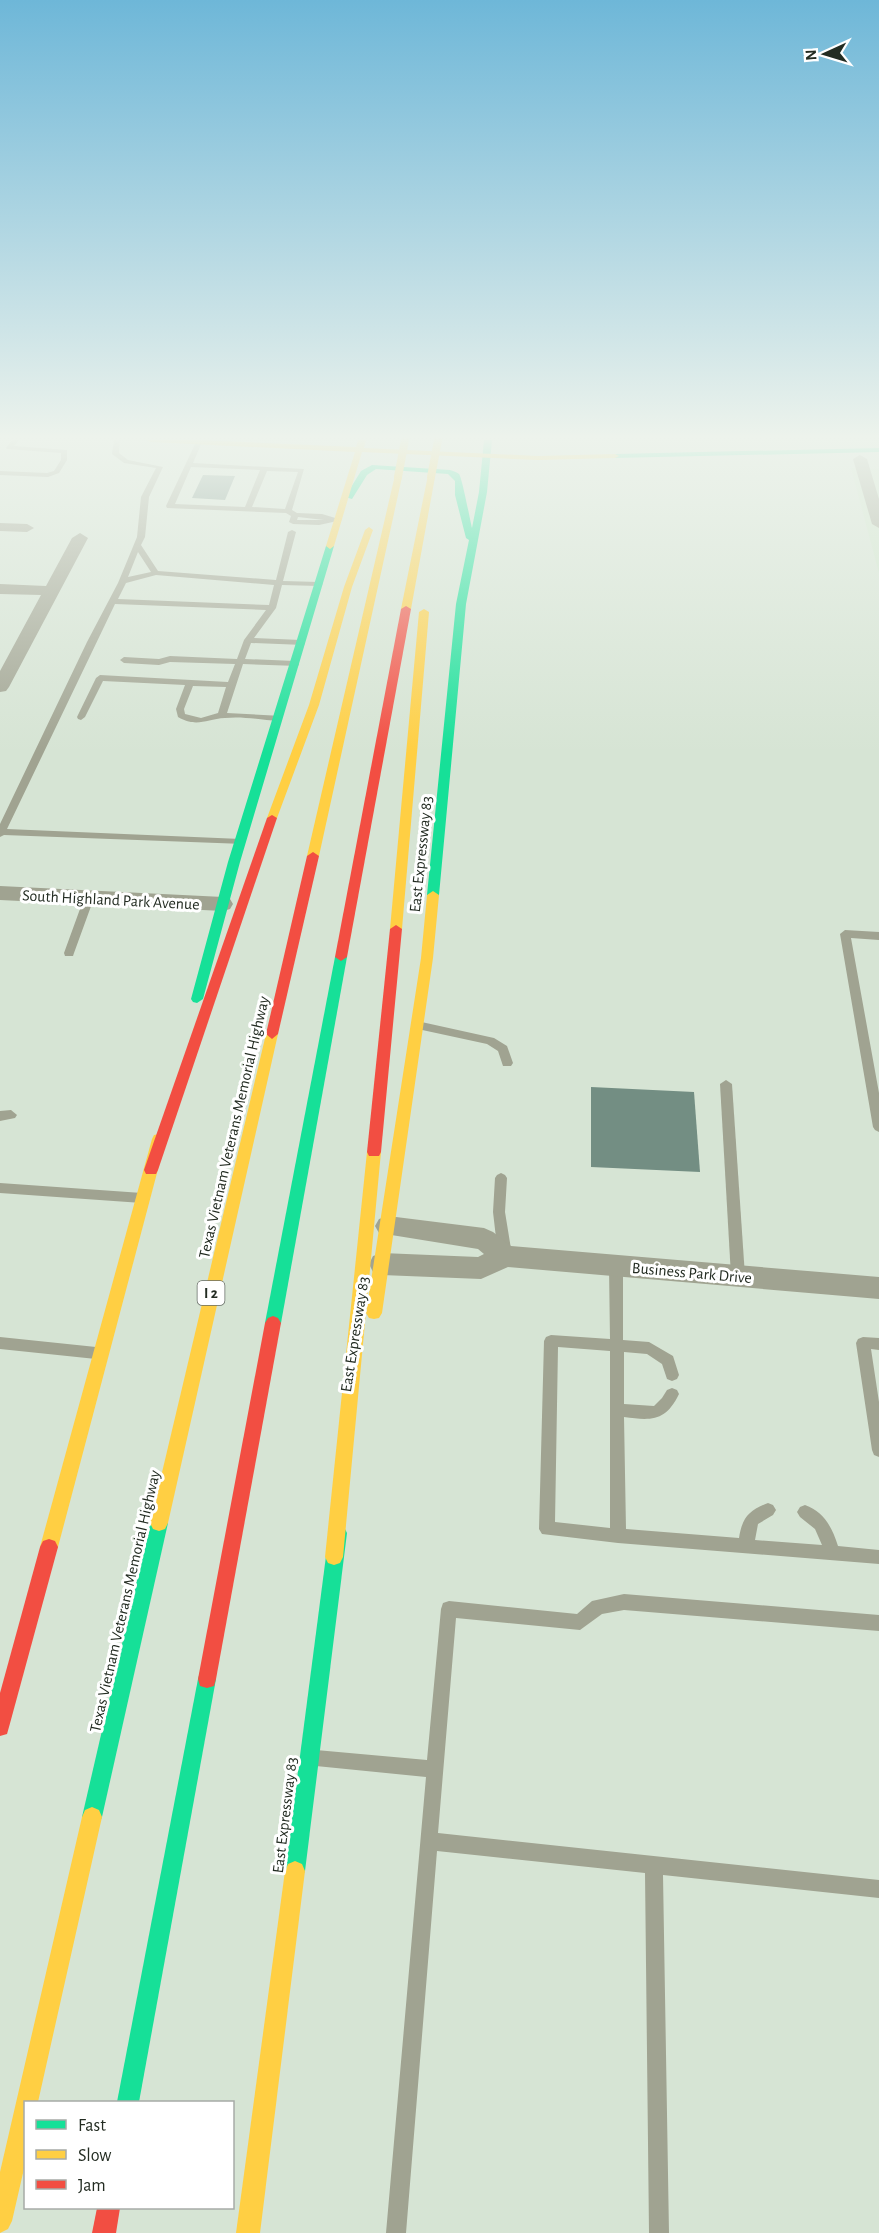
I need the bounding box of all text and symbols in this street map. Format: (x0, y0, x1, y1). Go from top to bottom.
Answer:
north arrow (795, 24, 855, 84)
text: N (803, 49, 819, 61)
street label: East Expressway 83 (407, 795, 436, 913)
street label: South Highland Park Avenue (22, 887, 200, 913)
street label: Texas Vietnam Veterans Memorial Highway (196, 994, 273, 1260)
street label: Business Park Drive (631, 1260, 752, 1286)
street label: East Expressway 83 (338, 1275, 373, 1393)
road number: I 2 (198, 1281, 224, 1305)
street label: Texas Vietnam Veterans Memorial Highway (87, 1468, 164, 1734)
street label: East Expressway 83 (270, 1756, 301, 1874)
legend (24, 2101, 234, 2209)
text: Fast (78, 2117, 106, 2135)
text: Slow (78, 2147, 111, 2165)
text: Jam (78, 2177, 106, 2195)

